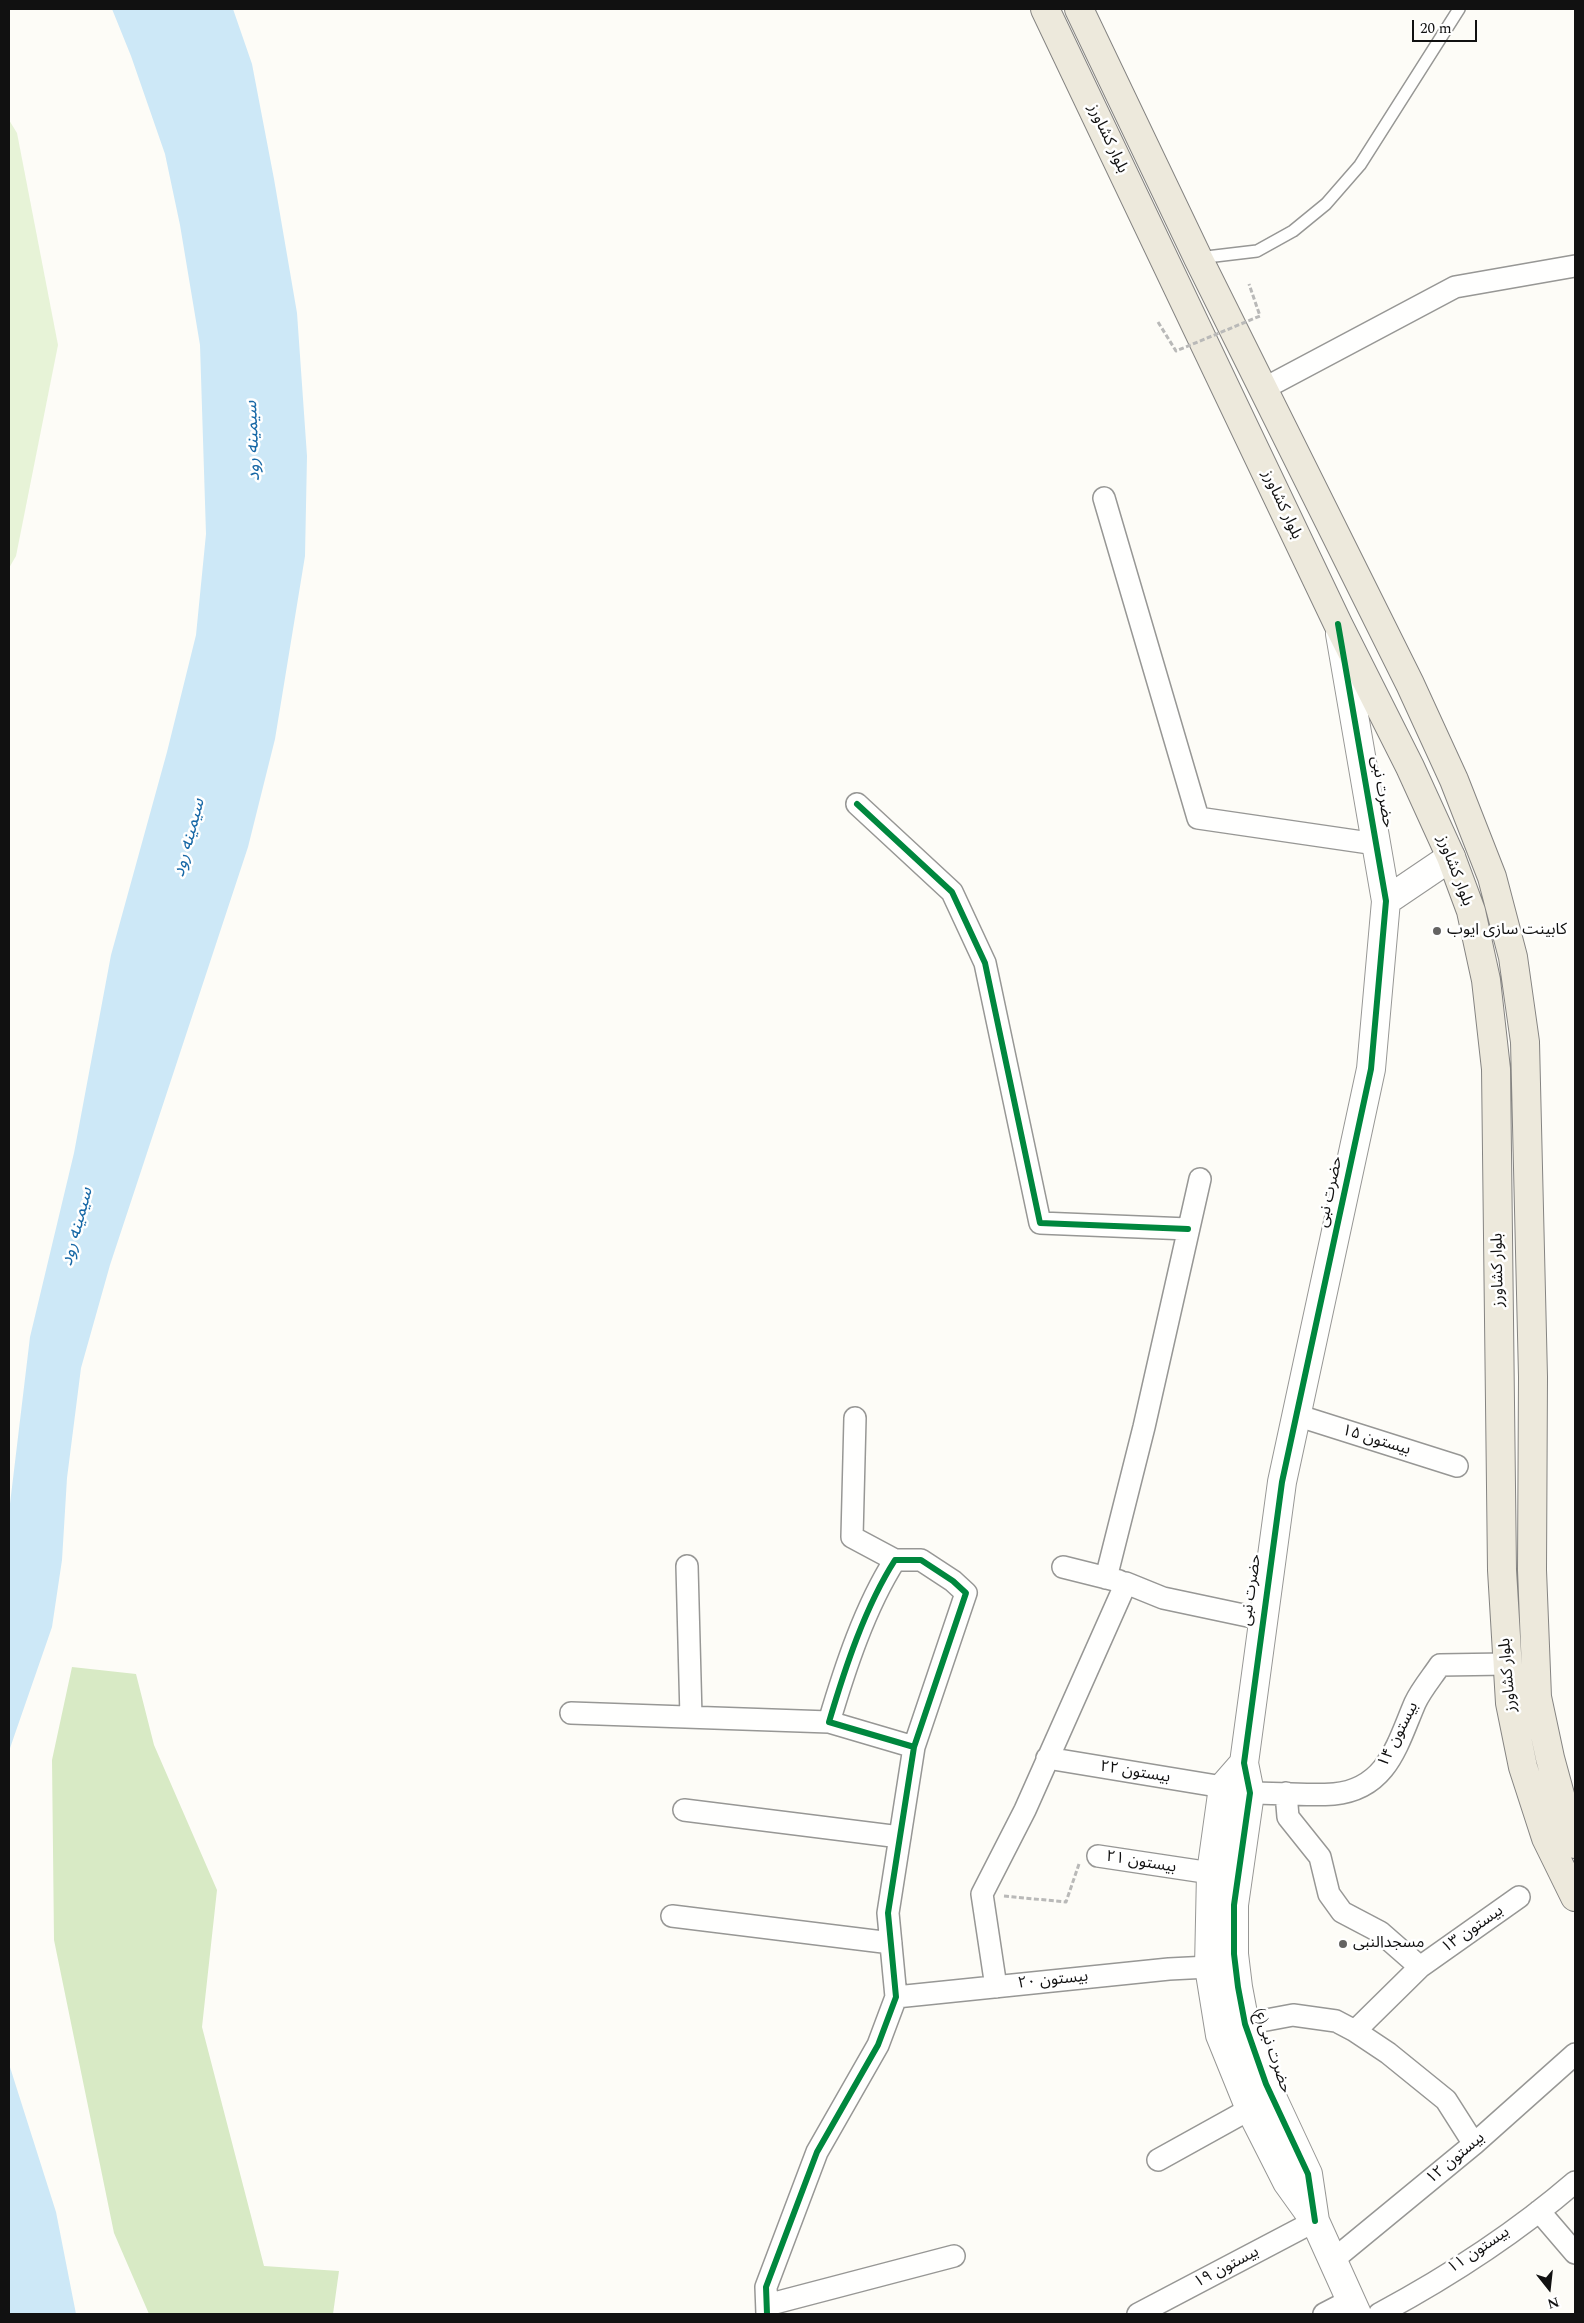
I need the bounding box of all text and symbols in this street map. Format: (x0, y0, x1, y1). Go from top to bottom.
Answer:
scale bar (1414, 10, 1479, 42)
text: 20 m (1420, 17, 1452, 40)
street label: بلوار کشاورز (1083, 101, 1131, 177)
water label: سیمینه رود (242, 400, 266, 482)
street label: بلوار کشاورز (1257, 467, 1305, 543)
street label: حضرت نبی (1365, 755, 1397, 829)
water label: سیمینه رود (169, 796, 211, 880)
street label: بلوار کشاورز (1432, 833, 1476, 909)
place label: کابینت سازی ایوب (1447, 921, 1567, 941)
marker: کابینت سازی ایوب (1431, 925, 1443, 937)
street label: حضرت نبی (1314, 1155, 1348, 1229)
water label: سیمینه رود (57, 1185, 99, 1269)
street label: بلوار کشاورز (1489, 1233, 1509, 1307)
street label: بیستون ۱۵ (1339, 1421, 1413, 1461)
street label: حضرت نبی (1237, 1553, 1267, 1627)
street label: بلوار کشاورز (1496, 1637, 1522, 1713)
street label: بیستون ۱۴ (1374, 1699, 1424, 1771)
street label: بیستون ۲۲ (1099, 1758, 1171, 1788)
street label: بیستون ۲۱ (1105, 1848, 1177, 1878)
street label: بیستون ۱۳ (1439, 1902, 1507, 1958)
place label: مسجدالنبی (1353, 1934, 1424, 1954)
marker: مسجدالنبی (1337, 1938, 1349, 1950)
street label: بیستون ۲۰ (1017, 1968, 1089, 1994)
street label: حضرت نبی(ع) (1248, 2006, 1294, 2096)
street label: بیستون ۱۲ (1423, 2129, 1489, 2189)
street label: بیستون ۱۱ (1444, 2223, 1514, 2279)
street label: بیستون ۱۹ (1191, 2243, 1263, 2293)
north arrow (1524, 2263, 1574, 2313)
text: N (1545, 2291, 1562, 2315)

